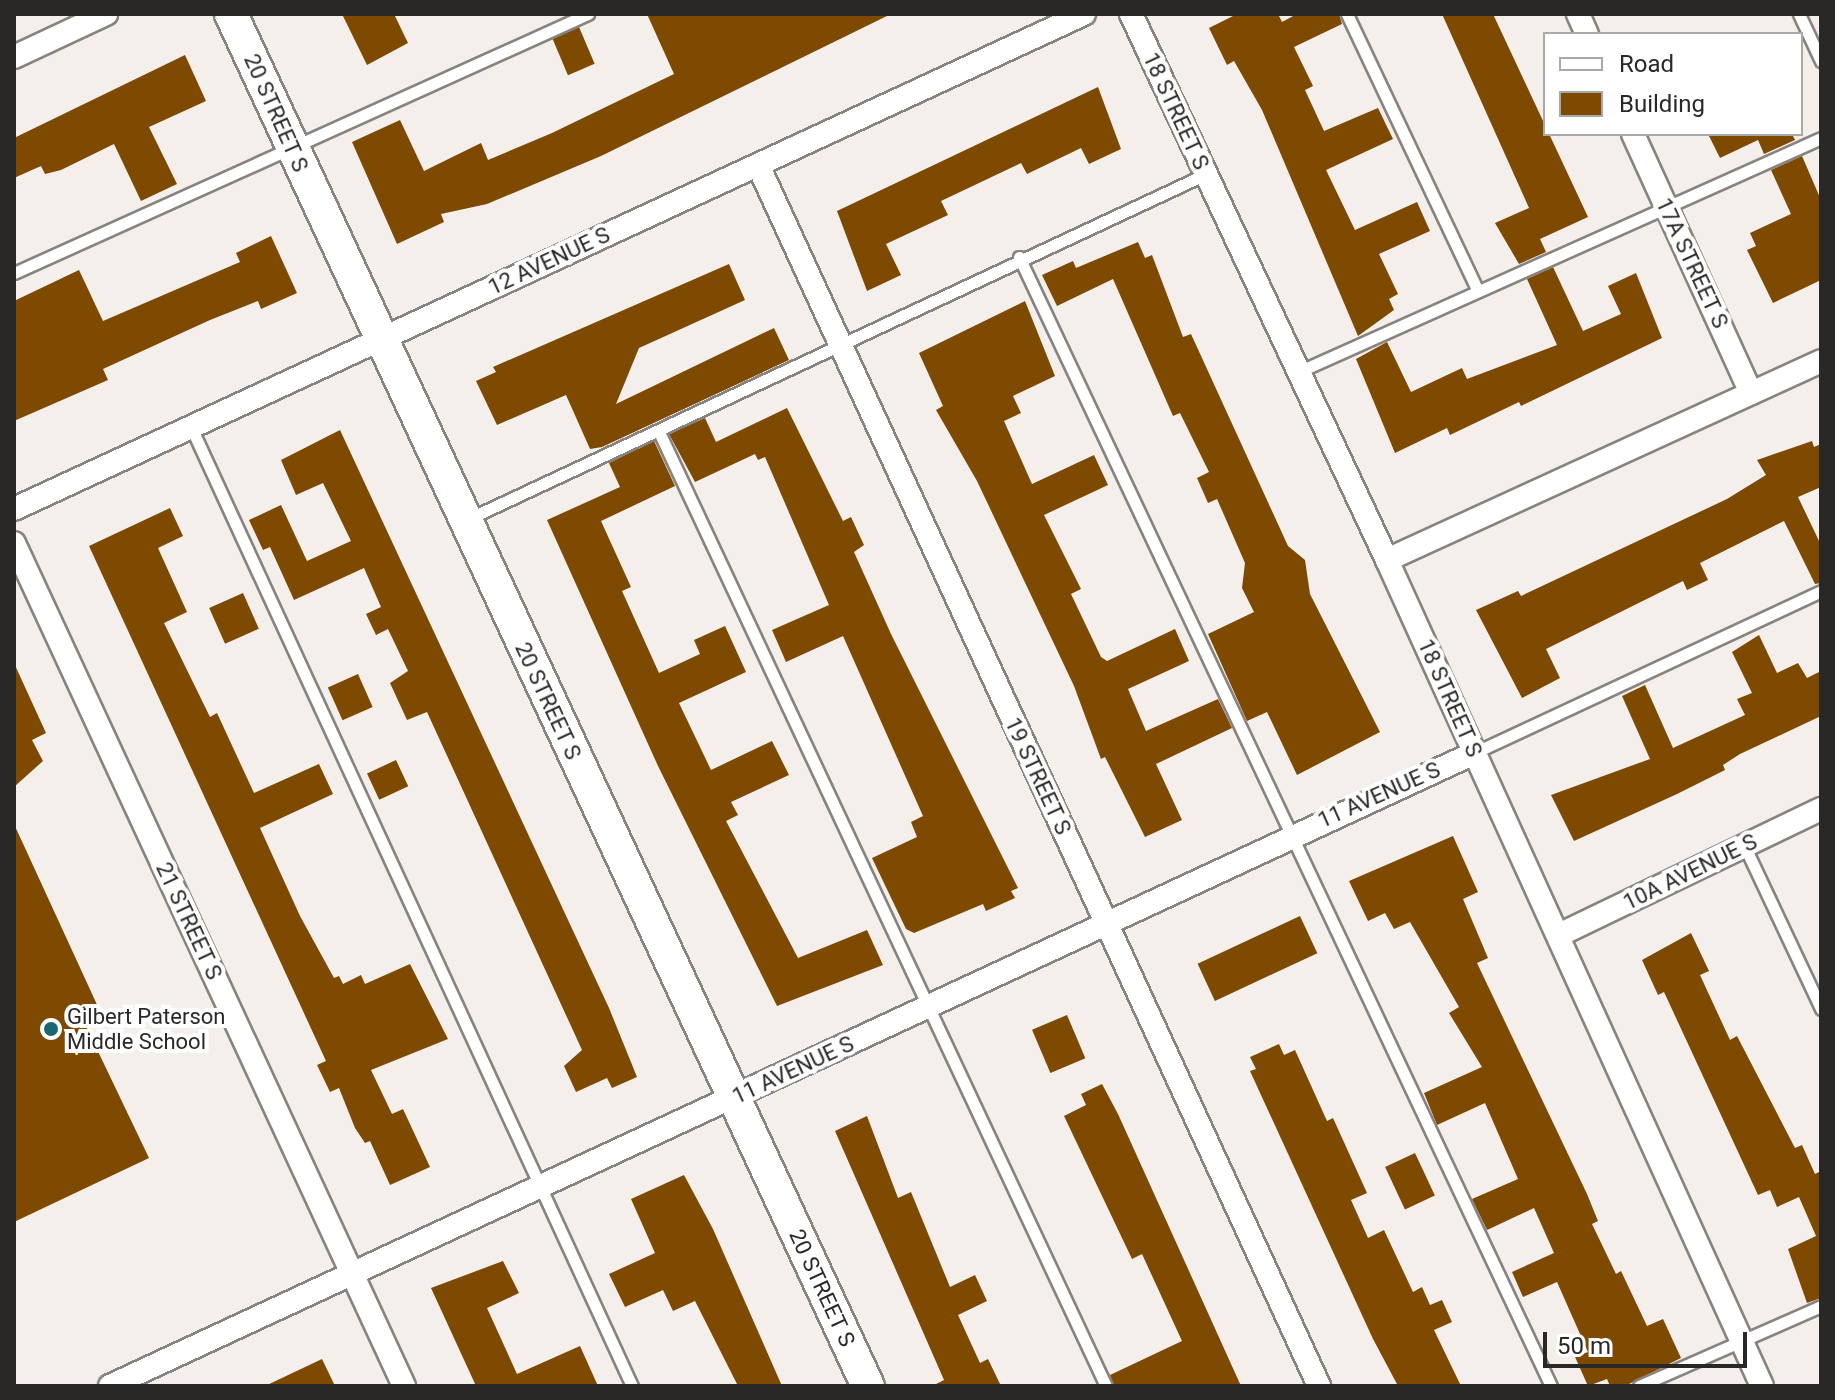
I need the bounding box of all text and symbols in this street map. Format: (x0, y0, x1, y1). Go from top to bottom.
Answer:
legend (1543, 32, 1803, 136)
street label: 18 STREET S (1137, 48, 1215, 174)
street label: 20 STREET S (238, 50, 314, 176)
text: Road (1619, 50, 1674, 78)
text: Building (1619, 90, 1705, 118)
street label: 17A STREET S (1650, 193, 1734, 333)
street label: 12 AVENUE S (484, 221, 614, 301)
street label: 18 STREET S (1412, 635, 1488, 761)
street label: 20 STREET S (509, 638, 587, 764)
street label: 19 STREET S (999, 713, 1077, 839)
street label: 11 AVENUE S (1314, 756, 1444, 834)
street label: 10A AVENUE S (1619, 828, 1761, 916)
street label: 21 STREET S (150, 858, 228, 984)
place label: Gilbert Paterson Middle School (67, 1003, 225, 1054)
marker: Gilbert Paterson Middle School (42, 1020, 60, 1038)
street label: 11 AVENUE S (728, 1030, 858, 1110)
street label: 20 STREET S (783, 1225, 861, 1351)
scale bar (1547, 1316, 1751, 1366)
text: 50 m (1557, 1332, 1611, 1360)

